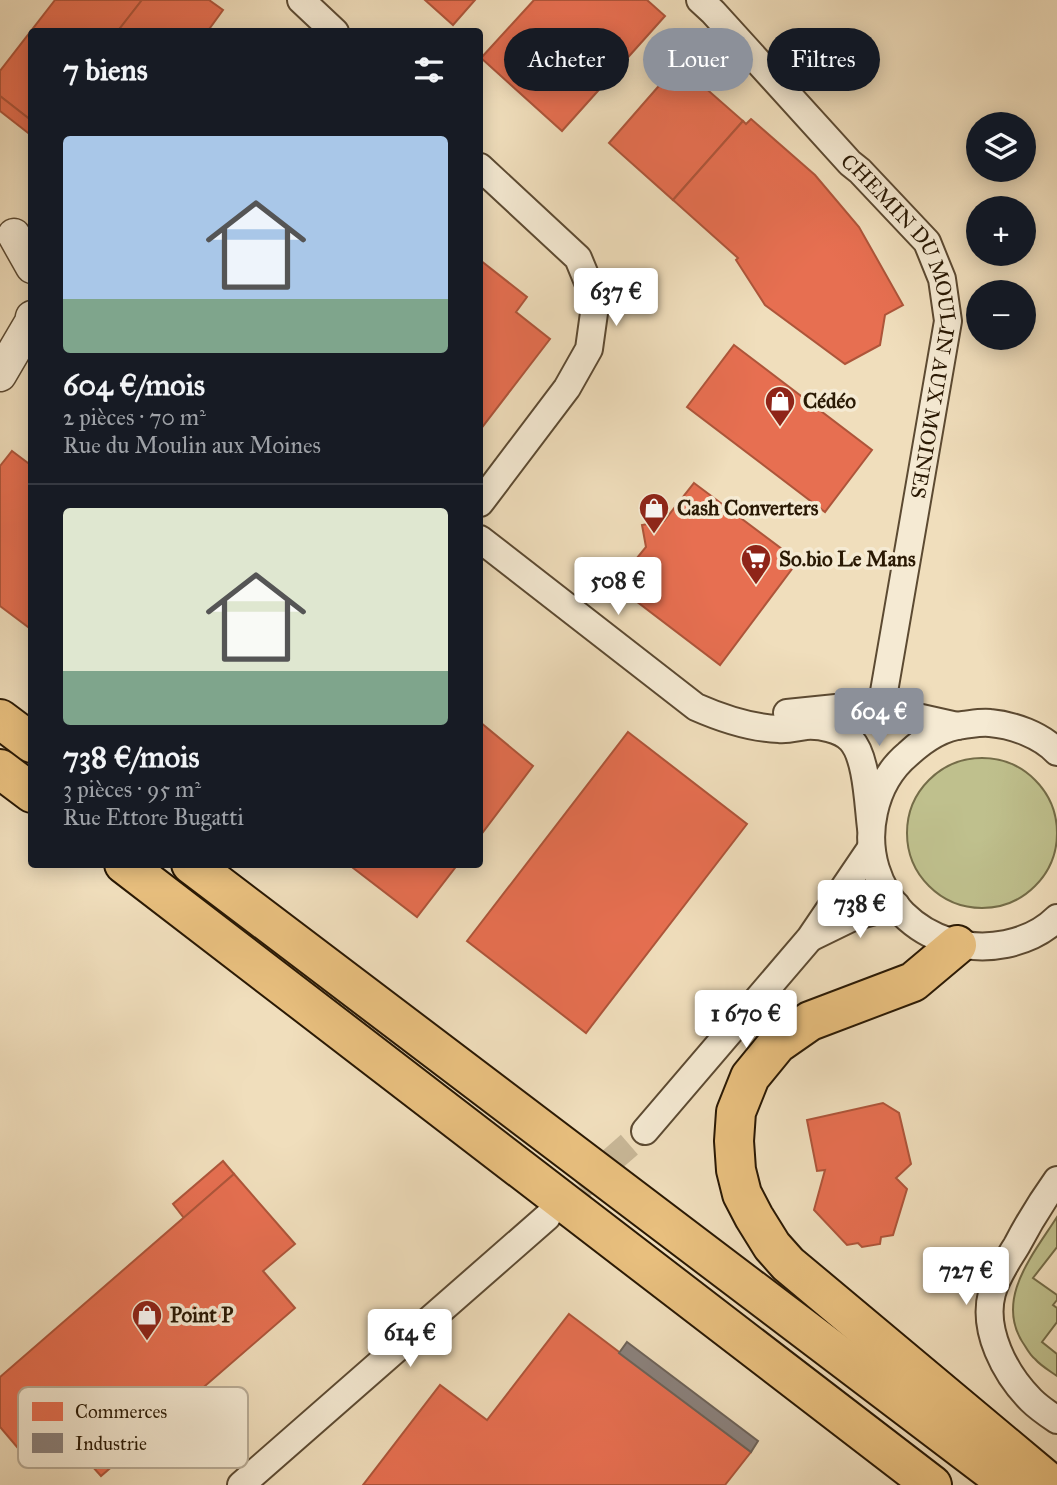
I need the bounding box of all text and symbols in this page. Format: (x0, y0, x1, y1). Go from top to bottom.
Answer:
chip: Acheter (504, 28, 629, 91)
chip: Louer (643, 28, 753, 91)
chip: Filtres (767, 28, 880, 91)
icon: filters (410, 51, 448, 89)
text: 7 biens (63, 52, 148, 88)
map controls (966, 112, 1036, 350)
button: layers (966, 112, 1036, 182)
street label: CHEMIN DU MOULIN AUX MOINES (835, 148, 962, 500)
icon: home (193, 182, 319, 308)
button: + (966, 196, 1036, 266)
pin: 637 € (567, 268, 665, 328)
text: 637 € (590, 277, 642, 305)
button: − (966, 280, 1036, 350)
text: 604 €/mois (63, 367, 205, 403)
shop icon: Cédéo (763, 384, 797, 428)
place label: Cédéo (803, 388, 856, 414)
text: 2 pièces · 70 m² (63, 403, 206, 431)
text: Rue du Moulin aux Moines (63, 431, 321, 459)
shop icon: Cash Converters (637, 491, 671, 535)
place label: Cash Converters (677, 495, 819, 521)
supermarket icon: So.bio Le Mans (739, 542, 773, 586)
place label: So.bio Le Mans (779, 546, 916, 572)
icon: home (193, 554, 319, 680)
pin: 508 € (569, 558, 667, 617)
text: 508 € (590, 566, 646, 594)
pin: 604 € (830, 688, 928, 748)
text: 604 € (851, 697, 907, 725)
text: 738 €/mois (63, 739, 199, 775)
text: 3 pièces · 95 m² (63, 775, 201, 803)
text: Rue Ettore Bugatti (63, 803, 244, 831)
pin: 738 € (811, 880, 909, 940)
text: 738 € (834, 889, 886, 917)
pin: 1 670 € (681, 990, 811, 1050)
text: 1 670 € (711, 999, 781, 1027)
pin: 727 € (917, 1248, 1015, 1307)
text: 727 € (939, 1256, 993, 1284)
shop icon: Point P (130, 1298, 164, 1342)
place label: Point P (170, 1302, 233, 1328)
pin: 614 € (361, 1310, 459, 1369)
text: 614 € (384, 1318, 436, 1346)
legend (18, 1387, 248, 1468)
text: Commerces (75, 1400, 167, 1423)
text: Industrie (75, 1432, 147, 1455)

